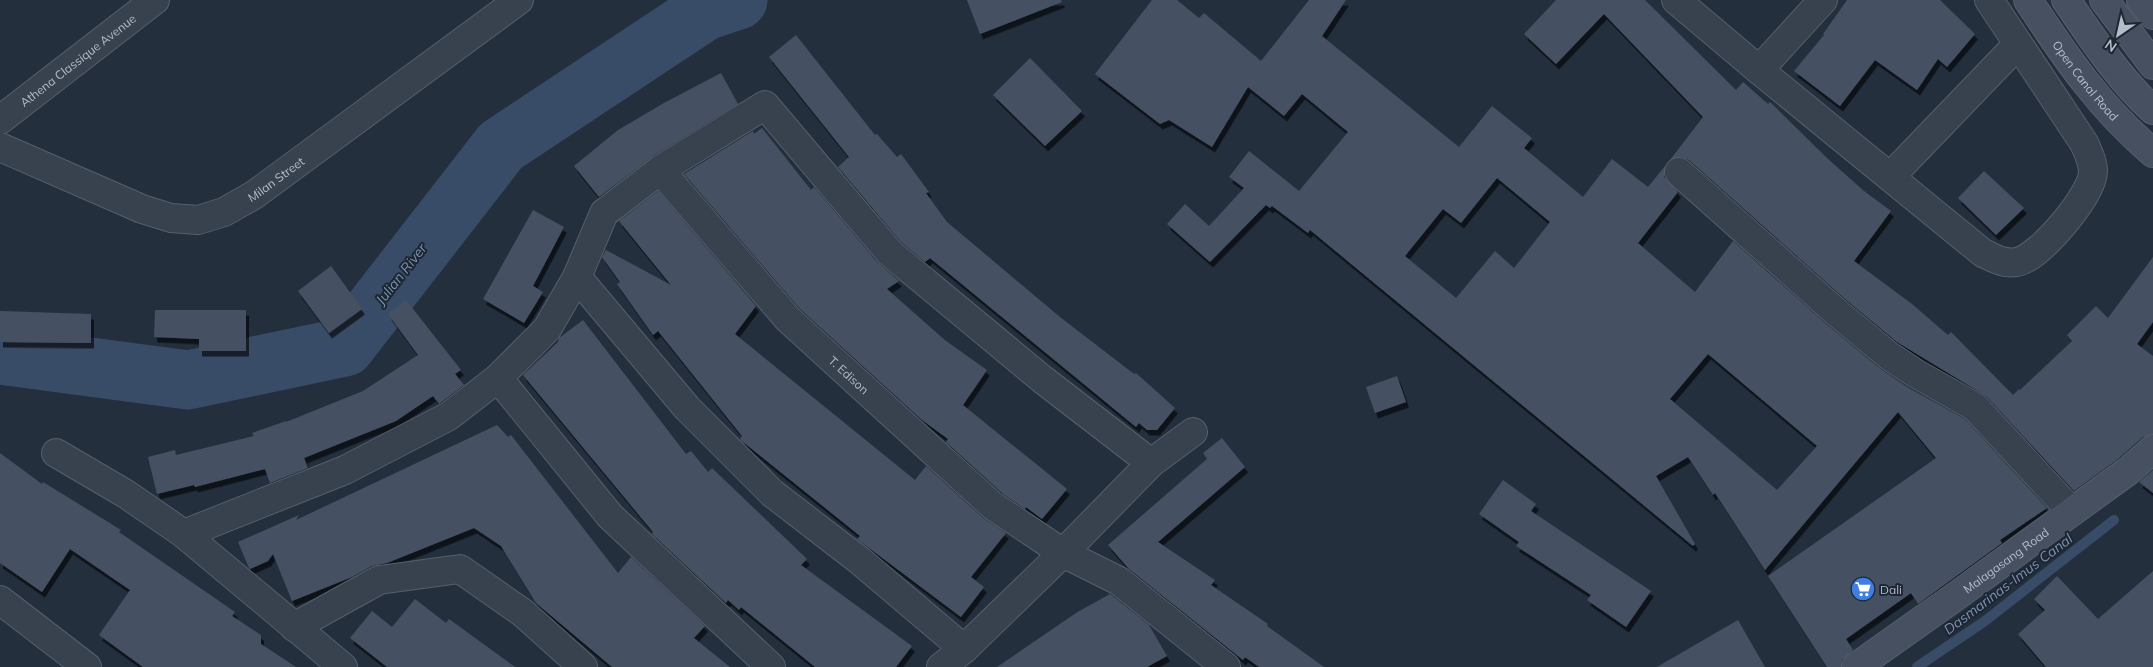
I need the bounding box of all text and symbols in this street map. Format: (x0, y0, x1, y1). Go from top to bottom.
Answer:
street label: Athena Classique Avenue (17, 10, 138, 110)
north arrow (2093, 10, 2143, 60)
text: N (2101, 35, 2120, 56)
street label: Open Canal Road (2050, 37, 2122, 123)
street label: Milan Street (245, 153, 307, 205)
water label: Julian River (371, 239, 431, 309)
street label: T. Edison (826, 352, 872, 397)
street label: Malagasang Road (1960, 524, 2051, 596)
water label: Dasmarinas-Imus Canal (1940, 529, 2077, 638)
supermarket icon: Dali (1850, 576, 1876, 602)
place label: Dali (1880, 582, 1902, 597)

